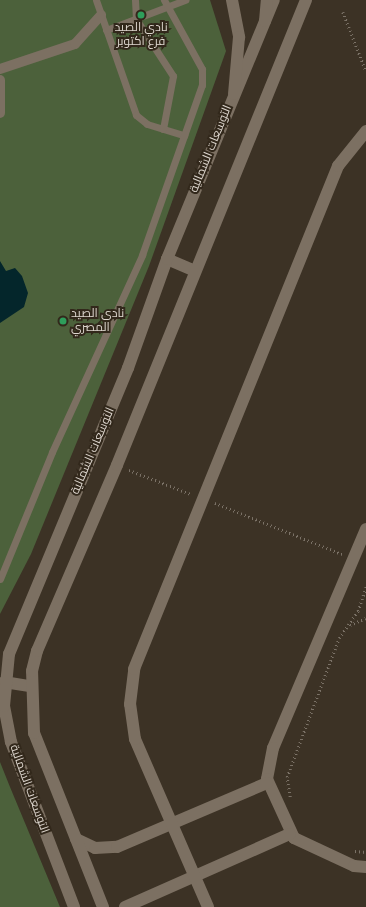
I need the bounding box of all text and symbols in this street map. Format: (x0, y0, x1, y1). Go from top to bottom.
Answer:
marker: نادي الصيد فرع اكتوبر (136, 10, 146, 20)
place label: نادي الصيد فرع اكتوبر (114, 21, 168, 49)
street label: التوسعات الشمالية (187, 103, 235, 195)
place label: نادى الصيد المصري (71, 307, 124, 335)
marker: نادى الصيد المصري (58, 316, 68, 326)
street label: التوسعات الشمالية (68, 405, 118, 497)
street label: التوسعات الشمالية (6, 743, 52, 835)

